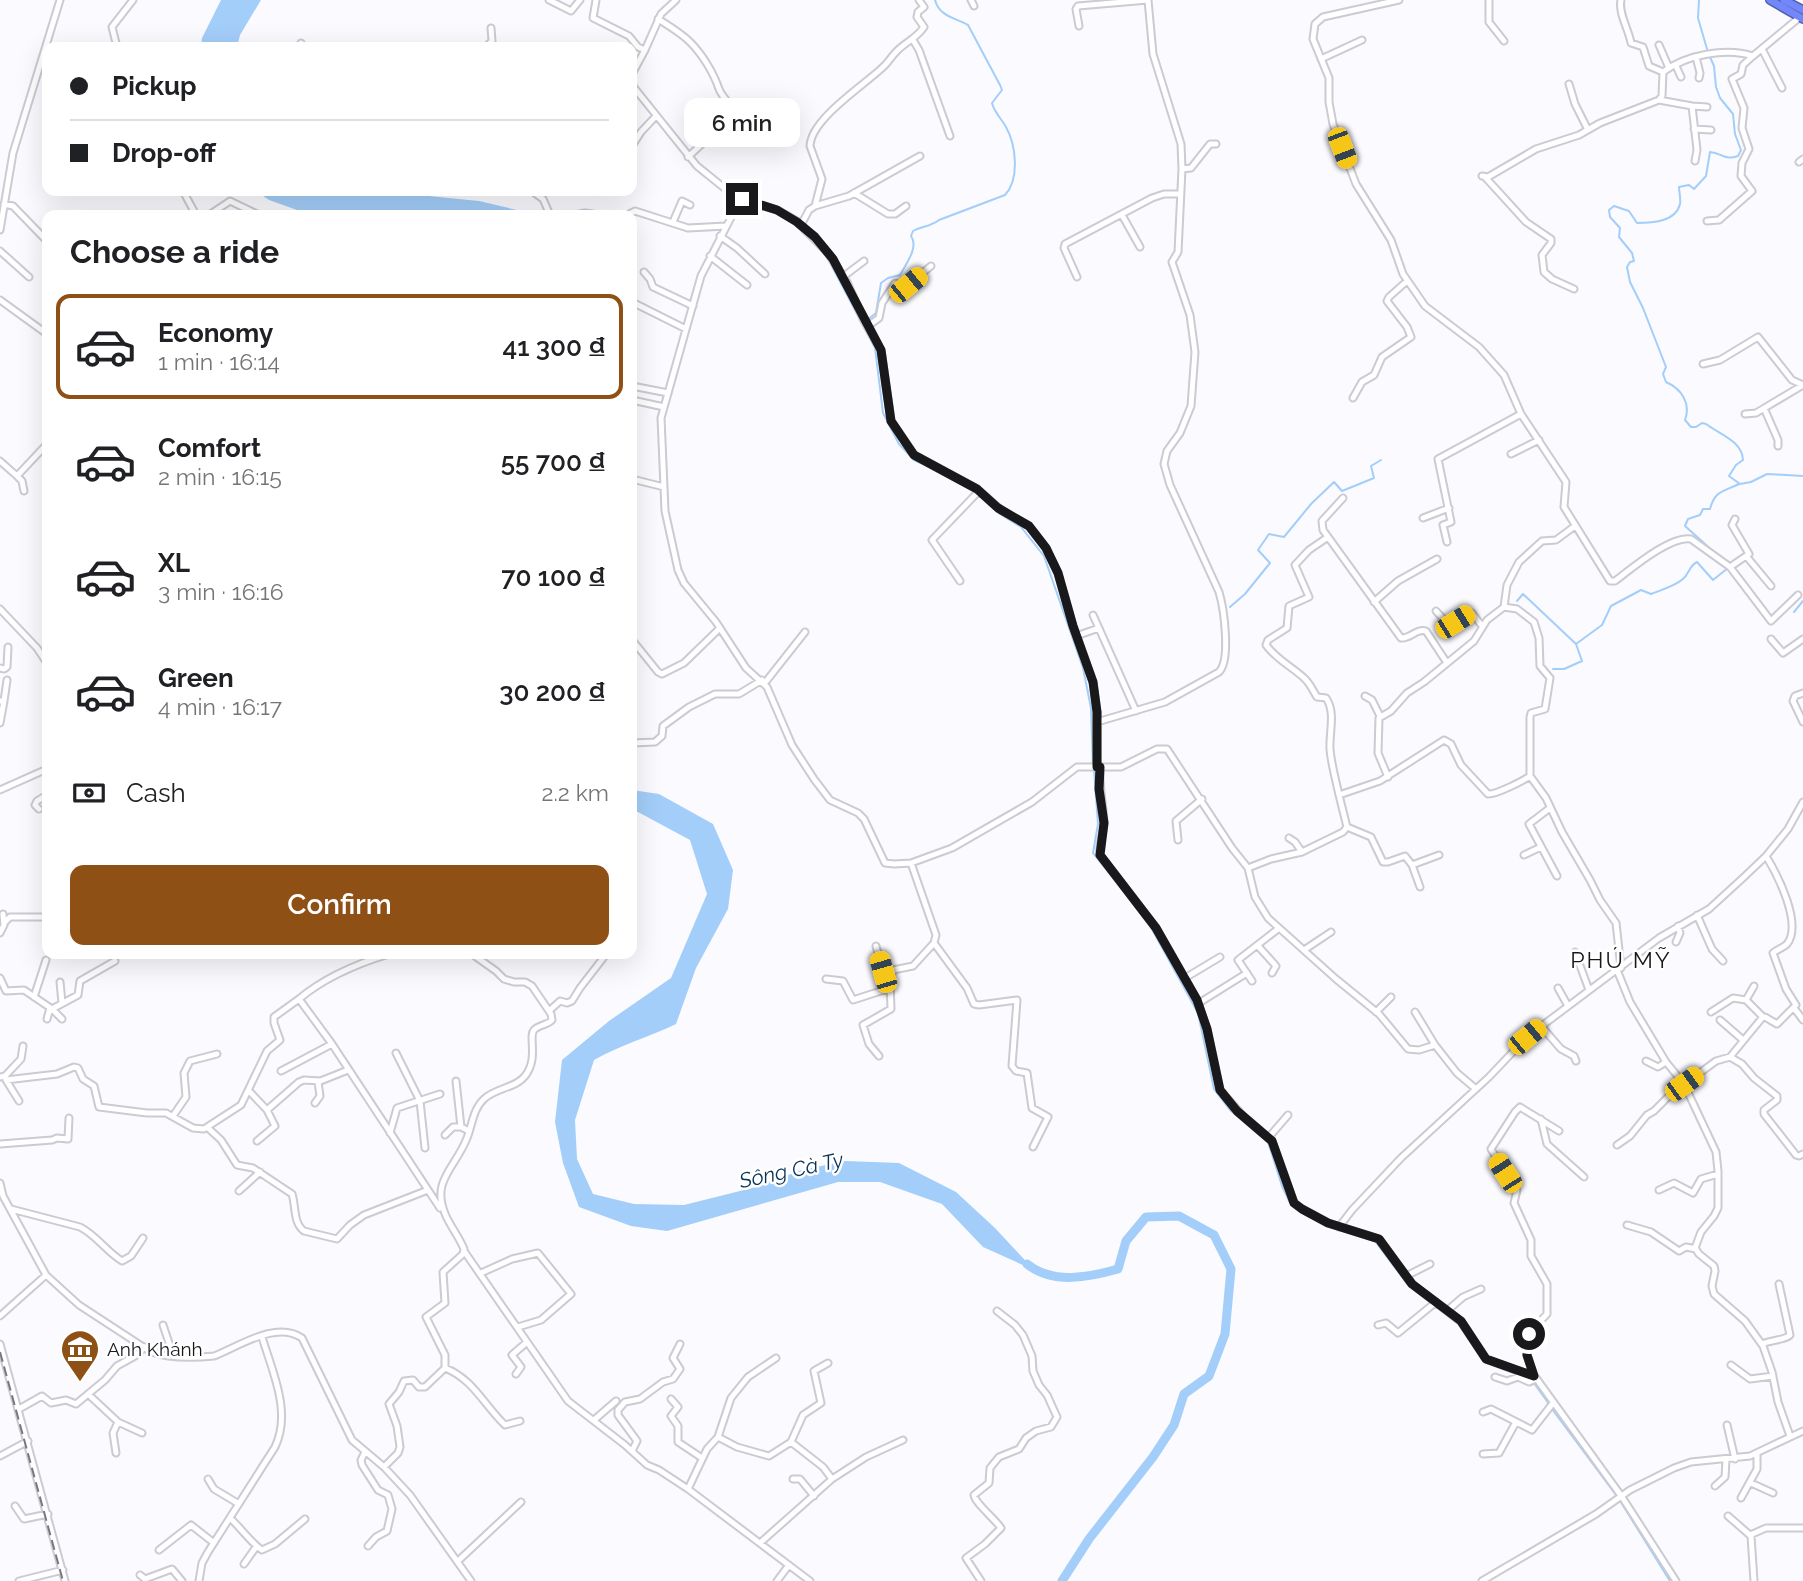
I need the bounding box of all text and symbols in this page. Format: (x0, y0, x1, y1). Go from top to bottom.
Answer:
text: Pickup (112, 71, 197, 101)
callout: 6 min (684, 97, 800, 146)
text: 6 min (712, 109, 772, 136)
car (1325, 125, 1360, 171)
text: Drop-off (112, 138, 216, 168)
route end (726, 183, 758, 215)
text: Choose a ride (70, 233, 279, 270)
car (886, 264, 931, 306)
icon: car (74, 315, 137, 378)
text: Economy (158, 318, 273, 348)
text: 41 300 ₫ (502, 332, 605, 362)
text: 1 min · 16:14 (158, 348, 280, 375)
icon: car (74, 430, 137, 493)
text: Comfort (158, 433, 261, 463)
text: 55 700 ₫ (501, 447, 605, 477)
text: 2 min · 16:15 (158, 463, 282, 490)
icon: car (74, 545, 137, 608)
text: XL (158, 548, 190, 578)
text: 70 100 ₫ (501, 562, 605, 592)
text: 3 min · 16:16 (158, 578, 284, 605)
car (1432, 602, 1479, 642)
icon: car (74, 660, 137, 723)
text: Green (158, 663, 234, 693)
text: 30 200 ₫ (499, 677, 605, 707)
text: 4 min · 16:17 (158, 693, 282, 720)
icon: cash (70, 774, 108, 812)
text: Cash (126, 778, 186, 808)
text: 2.2 km (541, 779, 609, 806)
button: Confirm (70, 865, 609, 945)
district label: PHÚ MỸ (1570, 946, 1672, 973)
car (868, 949, 899, 995)
car (1505, 1015, 1550, 1059)
car (1661, 1063, 1708, 1105)
water label: Sông Cà Ty (736, 1147, 846, 1193)
car (1485, 1150, 1526, 1196)
route start (1513, 1318, 1545, 1350)
museum icon: Anh Khánh (59, 1328, 101, 1383)
place label: Anh Khánh (107, 1338, 203, 1360)

